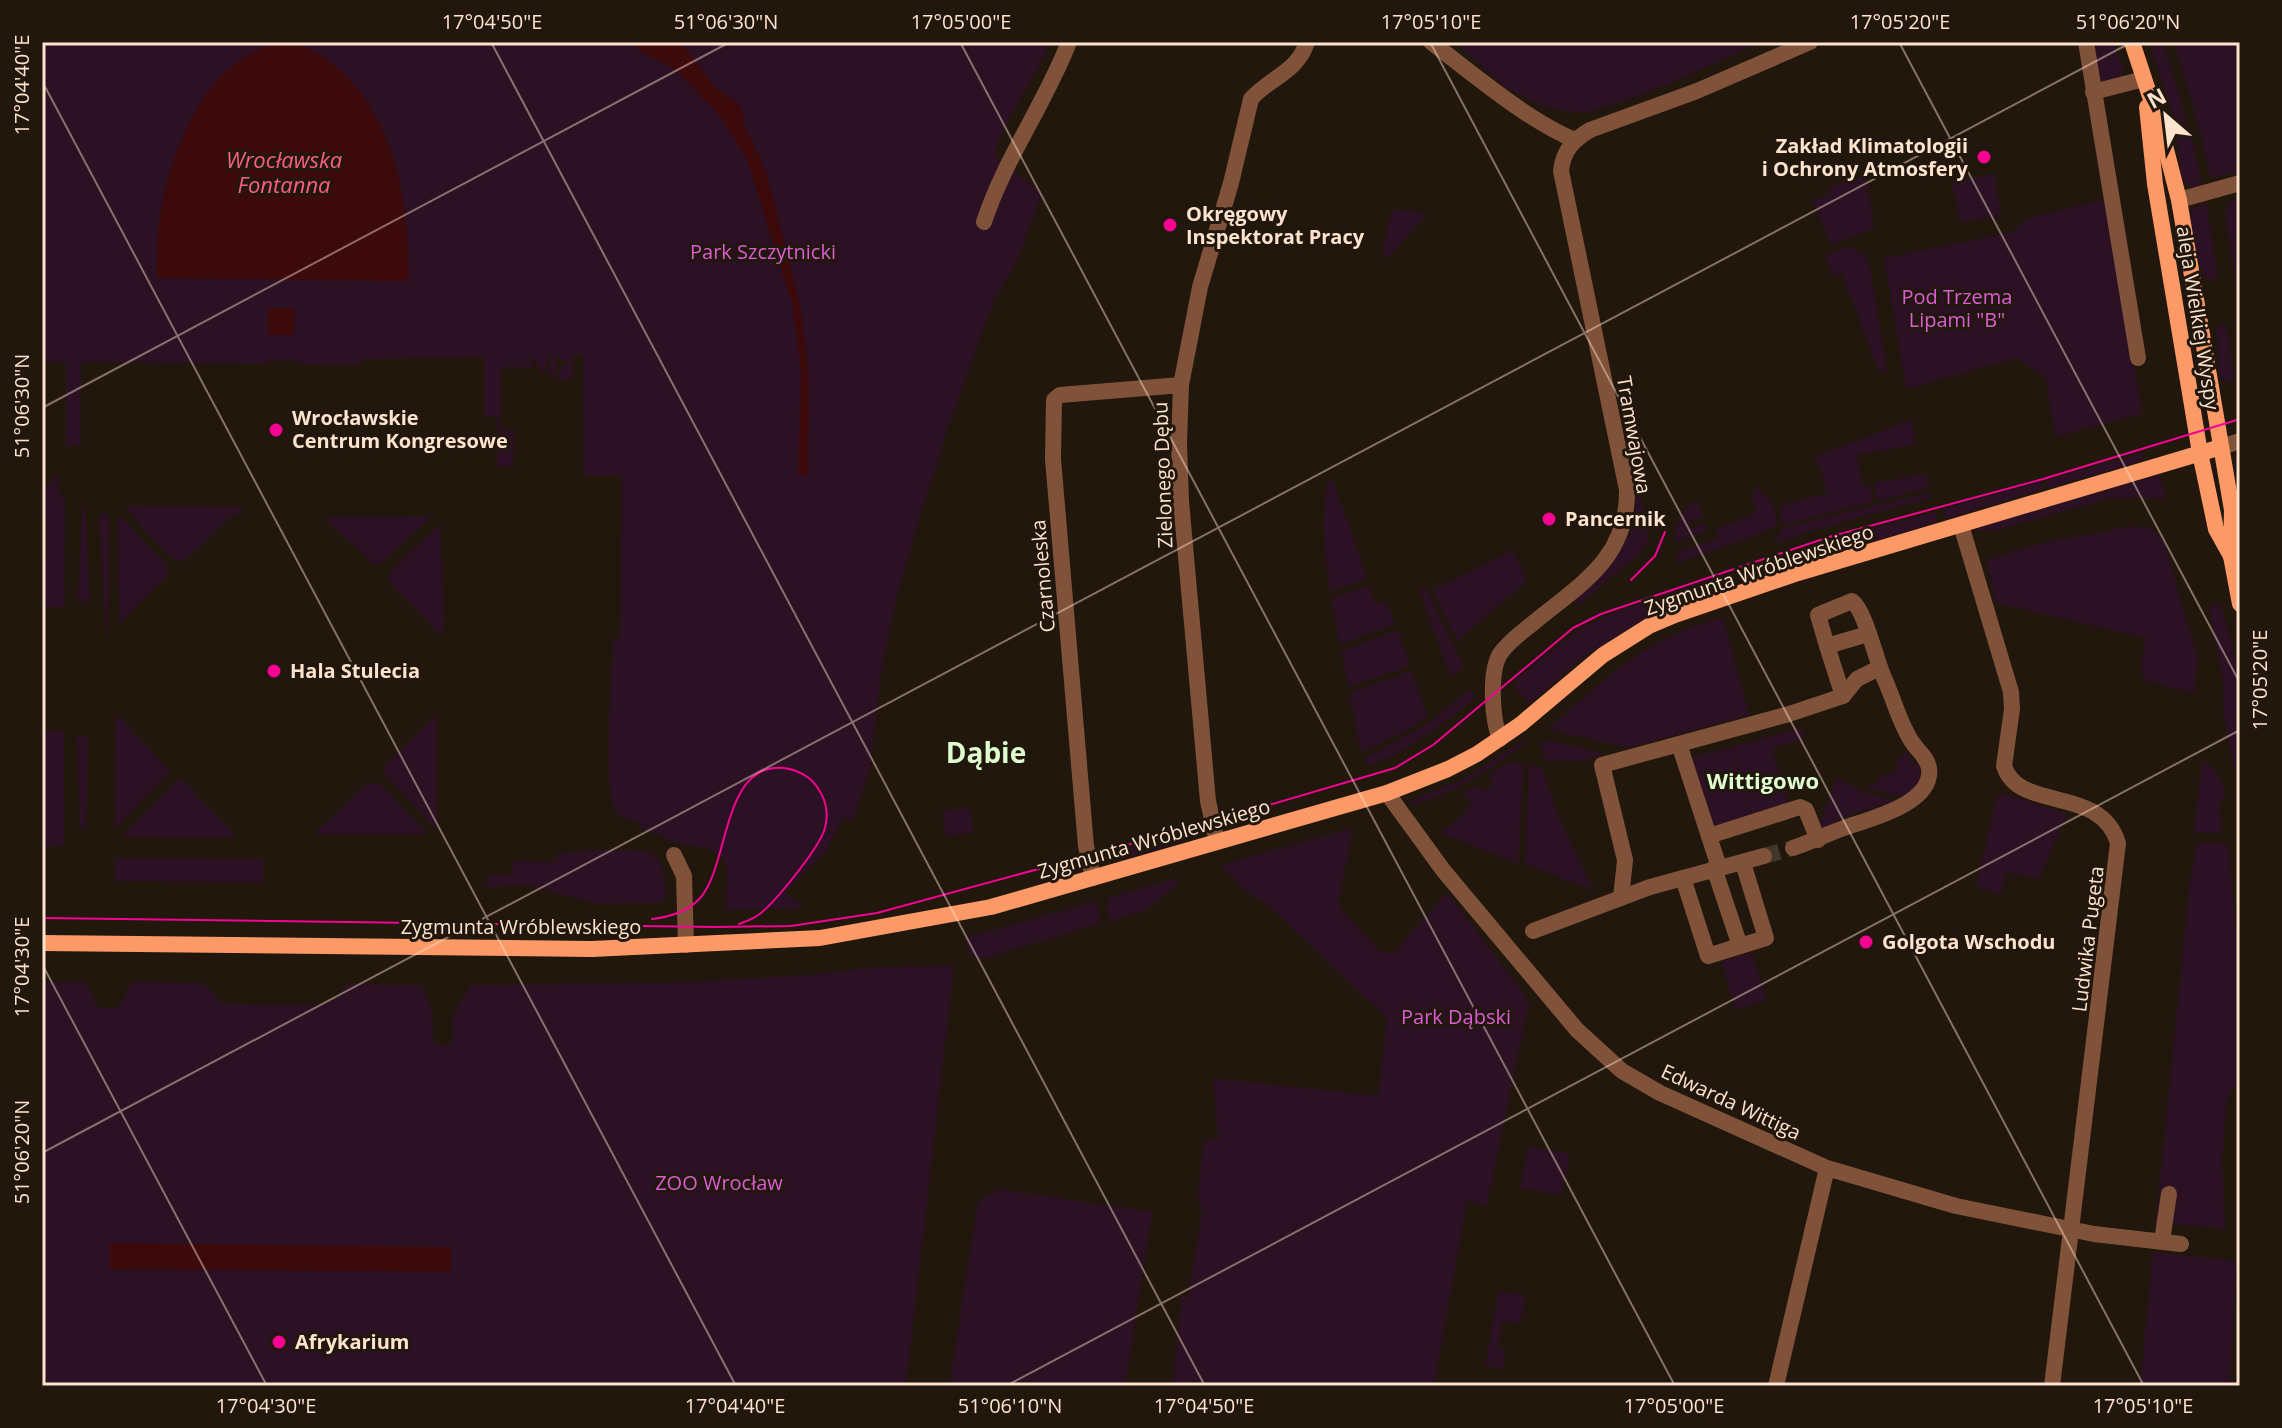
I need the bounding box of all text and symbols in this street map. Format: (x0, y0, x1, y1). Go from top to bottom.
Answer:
text: 17°04'50"E (442, 8, 542, 35)
text: 51°06'30"N (674, 8, 778, 35)
text: 17°05'00"E (911, 8, 1011, 35)
text: 17°05'10"E (1381, 8, 1481, 35)
text: 17°05'20"E (1850, 8, 1950, 35)
text: 51°06'20"N (2076, 8, 2180, 35)
text: 17°04'40"E (8, 35, 35, 135)
north arrow (2126, 76, 2206, 156)
text: N (2141, 80, 2171, 115)
place label: Zakład Klimatologii i Ochrony Atmosfery (1762, 132, 1969, 182)
water label: Wrocławska Fontanna (226, 144, 342, 199)
marker: Zakład Klimatologii i Ochrony Atmosfery (1975, 148, 1993, 166)
place label: Okręgowy Inspektorat Pracy (1186, 200, 1365, 250)
marker: Okręgowy Inspektorat Pracy (1161, 216, 1179, 234)
street label: aleja Wielkiej Wyspy (2171, 224, 2227, 413)
park label: Park Szczytnicki (690, 238, 836, 265)
park label: Pod Trzema Lipami "B" (1902, 283, 2012, 333)
text: 51°06'30"N (8, 354, 35, 458)
street label: Tramwajowa (1611, 374, 1658, 496)
street label: Zielonego Dębu (1146, 401, 1179, 549)
place label: Wrocławskie Centrum Kongresowe (292, 404, 508, 454)
marker: Wrocławskie Centrum Kongresowe (267, 421, 285, 439)
place label: Pancernik (1565, 505, 1666, 532)
marker: Pancernik (1540, 510, 1558, 528)
street label: Zygmunta Wróblewskiego (1641, 518, 1877, 621)
street label: Czarnoleska (1024, 519, 1061, 634)
text: 17°05'20"E (2246, 630, 2273, 730)
place label: Hala Stulecia (290, 657, 420, 684)
marker: Hala Stulecia (265, 662, 283, 680)
district label: Dąbie (946, 733, 1026, 771)
district label: Wittigowo (1707, 765, 1819, 795)
street label: Zygmunta Wróblewskiego (1034, 792, 1273, 885)
street label: Ludwika Pugeta (2065, 864, 2110, 1014)
street label: Zygmunta Wróblewskiego (401, 913, 641, 940)
text: 17°04'30"E (8, 917, 35, 1017)
place label: Golgota Wschodu (1882, 928, 2056, 955)
marker: Golgota Wschodu (1857, 933, 1875, 951)
park label: Park Dąbski (1401, 1003, 1511, 1030)
street label: Edwarda Wittiga (1657, 1057, 1806, 1146)
text: 51°06'20"N (8, 1100, 35, 1204)
park label: ZOO Wrocław (655, 1169, 783, 1196)
place label: Afrykarium (295, 1328, 409, 1355)
marker: Afrykarium (270, 1333, 288, 1351)
text: 17°04'30"E (216, 1392, 316, 1419)
text: 17°04'40"E (685, 1392, 785, 1419)
text: 51°06'10"N (958, 1392, 1062, 1419)
text: 17°04'50"E (1154, 1392, 1254, 1419)
text: 17°05'00"E (1624, 1392, 1724, 1419)
text: 17°05'10"E (2093, 1392, 2193, 1419)

